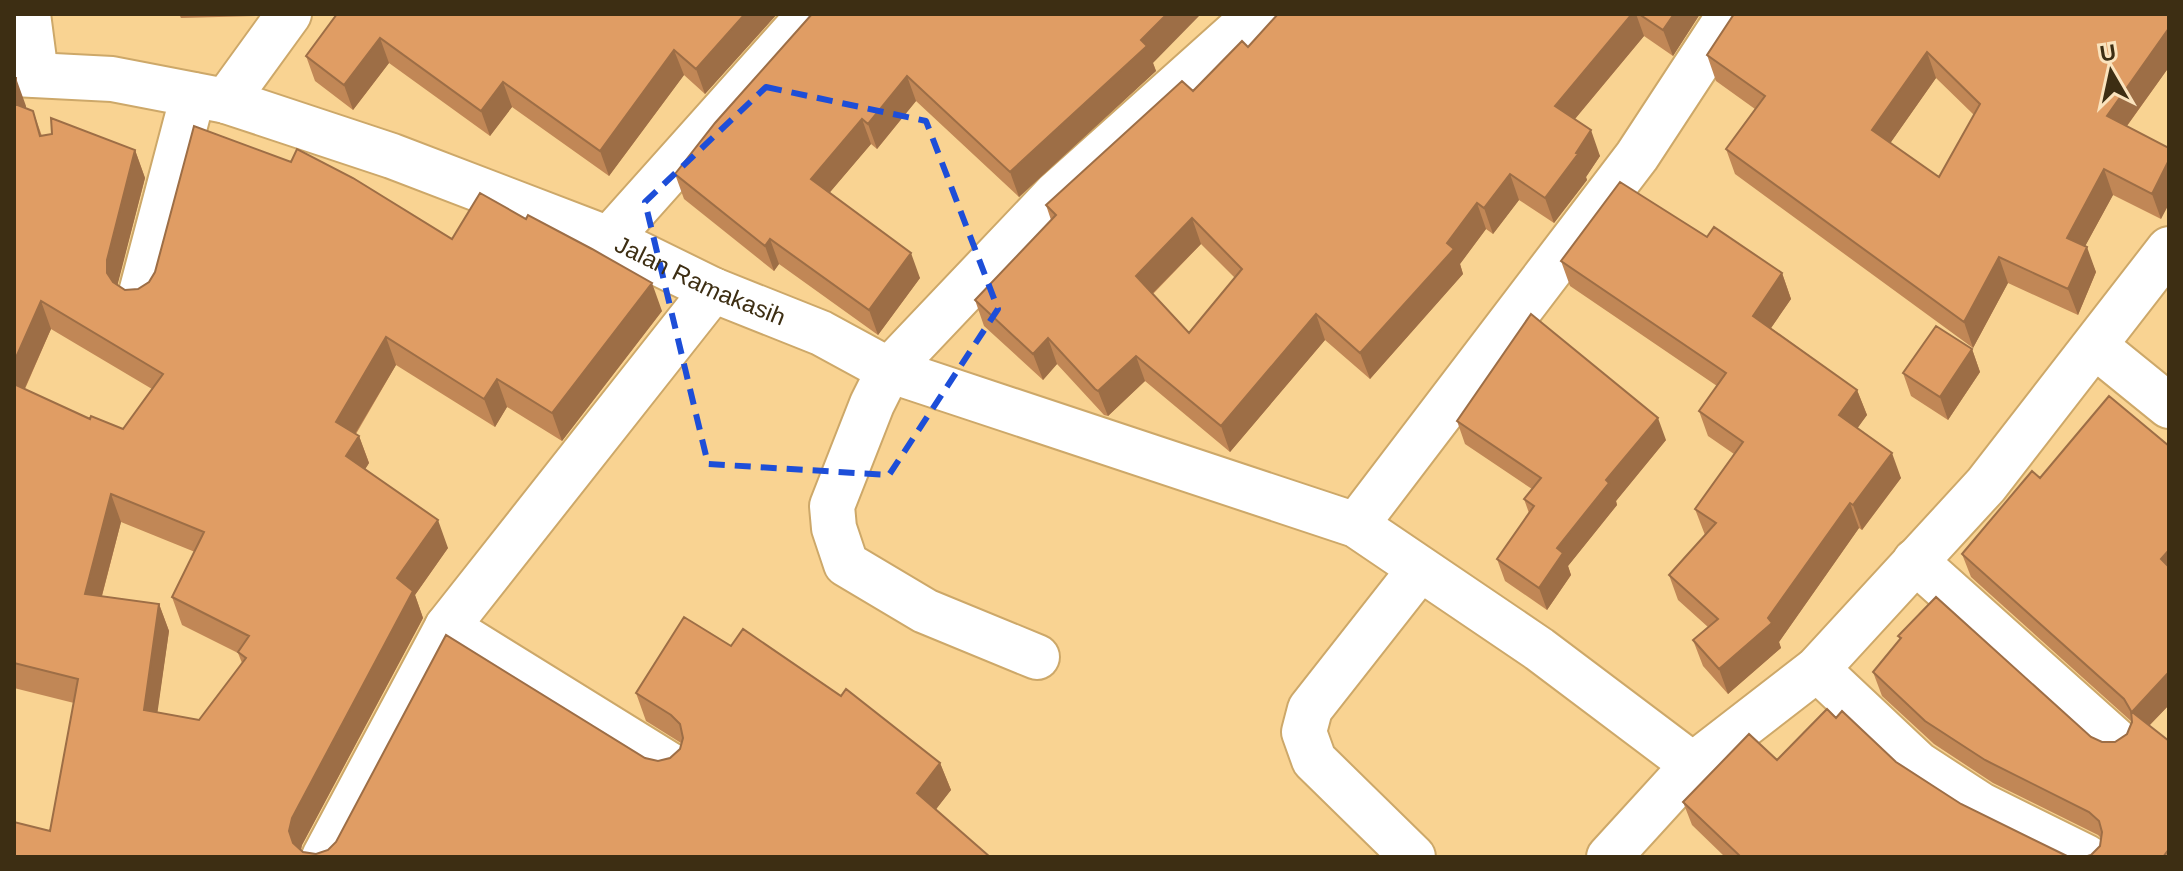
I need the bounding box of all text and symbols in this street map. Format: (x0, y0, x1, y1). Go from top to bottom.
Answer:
north arrow (2071, 32, 2151, 112)
text: U (2098, 39, 2118, 66)
street label: Jalan Ramakasih (611, 230, 790, 331)

